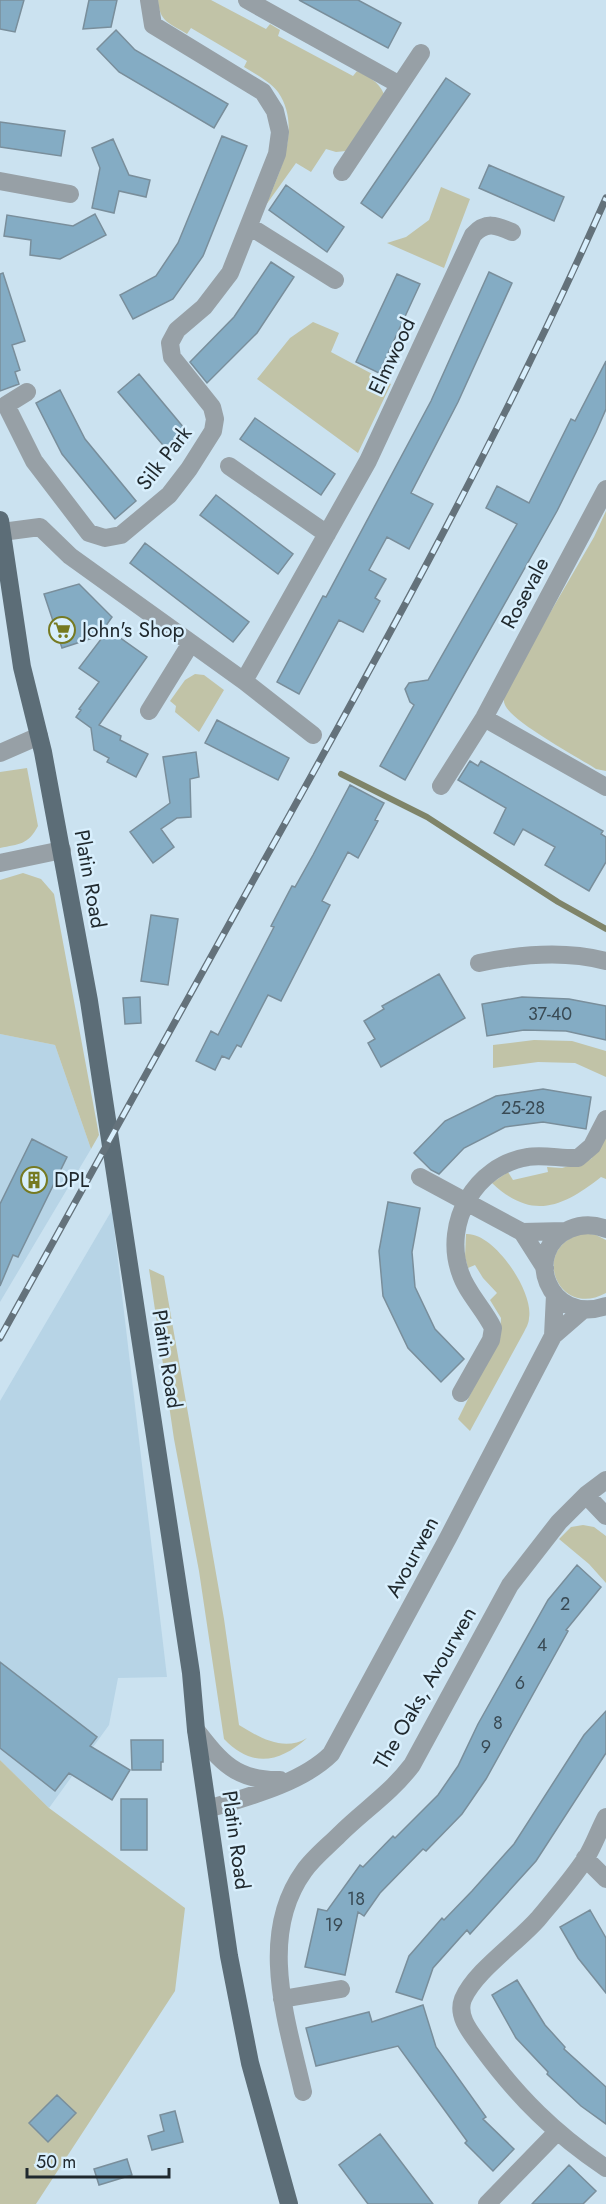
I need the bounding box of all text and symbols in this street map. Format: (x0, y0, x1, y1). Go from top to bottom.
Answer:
street label: Elmwood (361, 313, 423, 399)
street label: Silk Park (129, 419, 199, 497)
street label: Rosevale (494, 552, 556, 634)
supermarket icon: John's Shop (47, 615, 77, 645)
place label: John's Shop (79, 615, 185, 645)
street label: Platin Road (67, 827, 113, 931)
house number: 37-40 (528, 1001, 572, 1027)
house number: 25-28 (501, 1095, 545, 1121)
building icon: DPL (19, 1165, 49, 1195)
place label: DPL (54, 1165, 90, 1195)
street label: Platin Road (144, 1307, 190, 1411)
street label: Avourwen (378, 1511, 446, 1603)
house number: 2 (560, 1591, 570, 1617)
street label: The Oaks, Avourwen (366, 1601, 484, 1775)
house number: 4 (537, 1632, 547, 1658)
house number: 6 (515, 1670, 525, 1696)
house number: 8 (493, 1710, 503, 1736)
house number: 9 (481, 1734, 491, 1760)
street label: Platin Road (214, 1789, 258, 1891)
house number: 18 (347, 1886, 365, 1912)
house number: 19 (325, 1912, 343, 1938)
scale bar (27, 2141, 170, 2179)
text: 50 m (36, 2149, 76, 2175)

